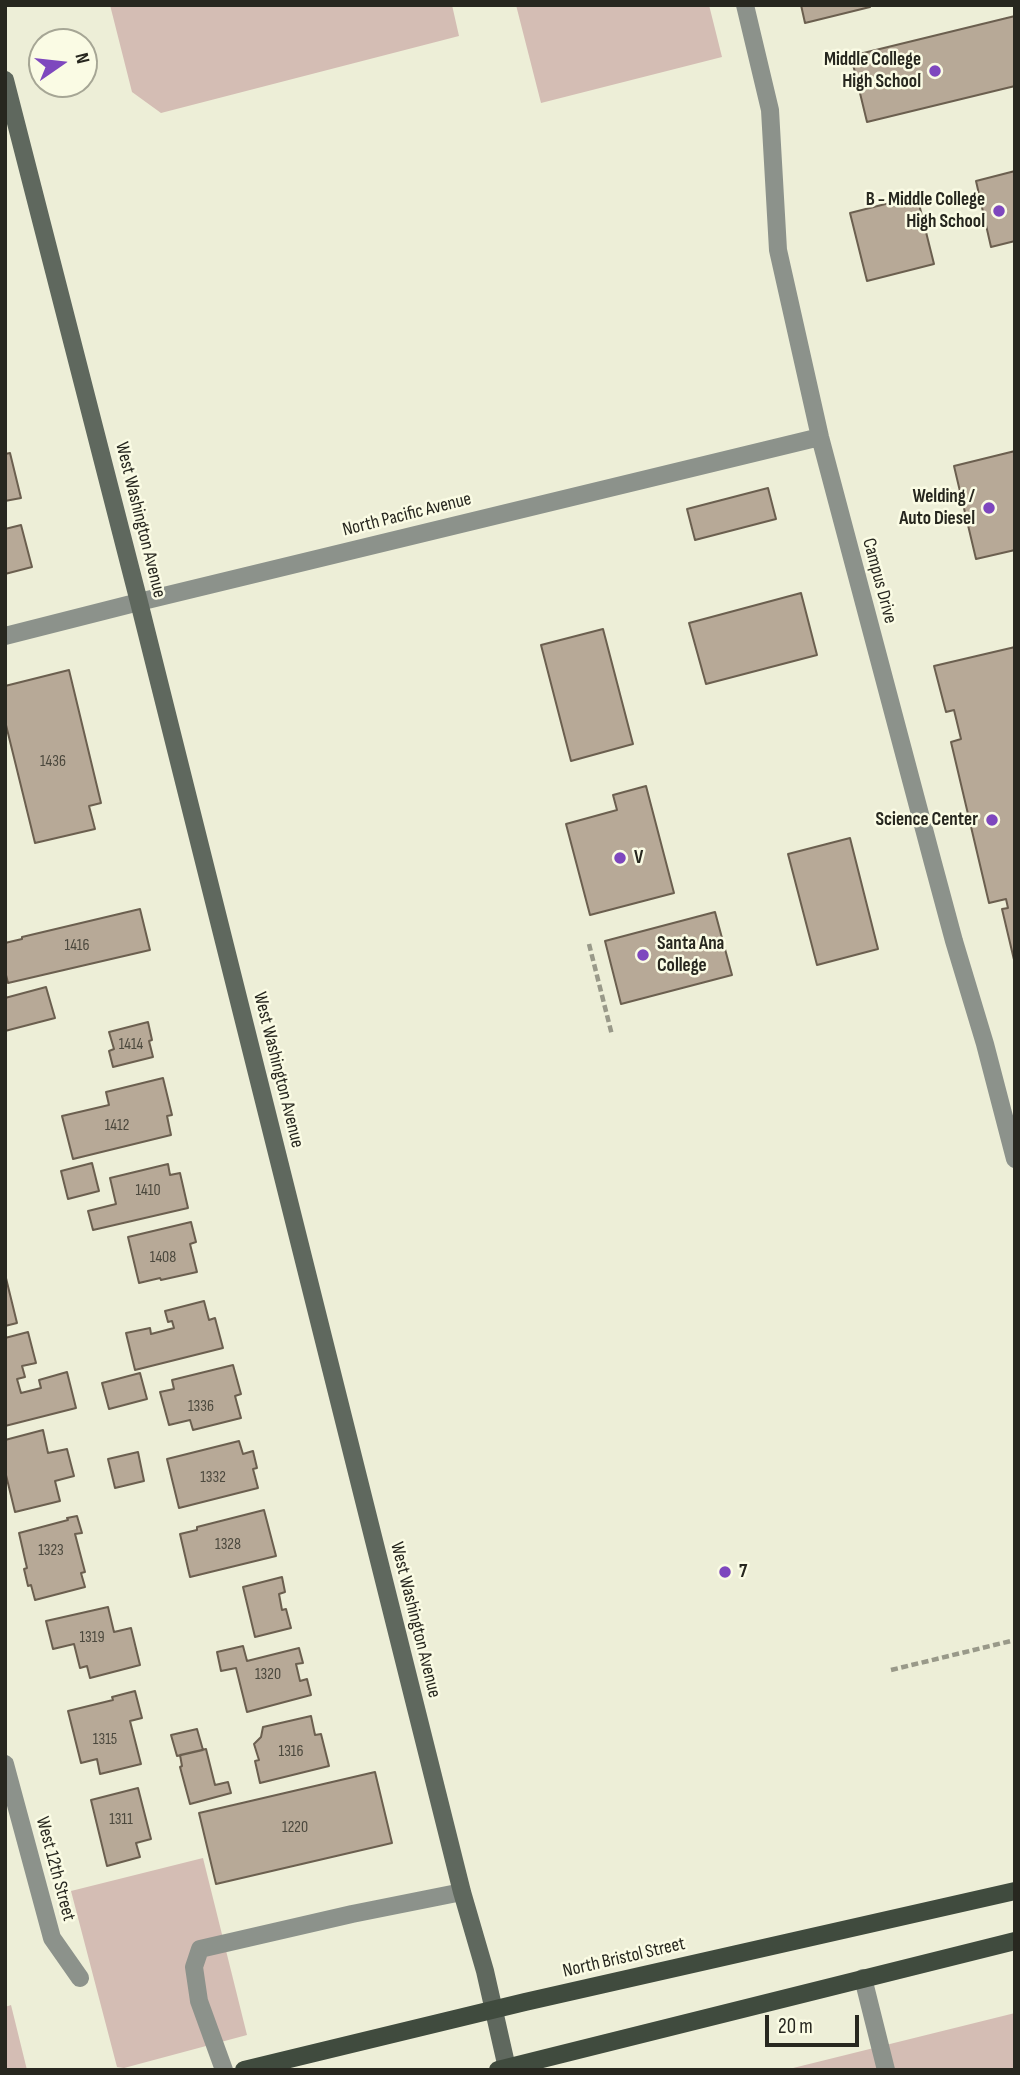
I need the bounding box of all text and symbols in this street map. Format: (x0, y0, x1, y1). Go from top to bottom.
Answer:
north arrow (28, 28, 98, 98)
place label: Middle College High School (824, 49, 921, 93)
text: N (70, 51, 94, 66)
marker: Middle College High School (927, 63, 943, 79)
place label: B - Middle College High School (866, 189, 985, 233)
marker: B - Middle College High School (991, 203, 1007, 219)
street label: West Washington Avenue (110, 440, 170, 600)
place label: Welding / Auto Diesel (899, 486, 975, 530)
street label: North Pacific Avenue (340, 488, 474, 542)
marker: Welding / Auto Diesel (981, 500, 997, 516)
street label: Campus Drive (857, 536, 901, 626)
house number: 1436 (40, 752, 66, 772)
place label: Science Center (875, 809, 978, 831)
marker: Science Center (984, 812, 1000, 828)
place label: V (634, 847, 643, 869)
marker: V (612, 850, 628, 866)
place label: Santa Ana College (657, 933, 724, 977)
house number: 1416 (65, 936, 89, 956)
marker: Santa Ana College (635, 947, 651, 963)
street label: West Washington Avenue (248, 990, 308, 1150)
house number: 1414 (119, 1035, 143, 1055)
house number: 1412 (105, 1116, 129, 1136)
house number: 1410 (135, 1181, 161, 1201)
house number: 1408 (150, 1248, 176, 1268)
house number: 1336 (188, 1397, 214, 1417)
house number: 1332 (200, 1468, 226, 1488)
house number: 1328 (215, 1535, 241, 1555)
street label: West Washington Avenue (385, 1540, 445, 1700)
house number: 1323 (38, 1541, 64, 1561)
place label: 7 (739, 1561, 747, 1583)
marker: 7 (717, 1564, 733, 1580)
house number: 1319 (80, 1628, 104, 1648)
house number: 1320 (255, 1665, 281, 1685)
house number: 1315 (93, 1730, 117, 1750)
house number: 1316 (279, 1742, 303, 1762)
house number: 1311 (109, 1810, 133, 1830)
street label: West 12th Street (30, 1814, 80, 1924)
house number: 1220 (282, 1818, 308, 1838)
street label: North Bristol Street (561, 1933, 687, 1983)
scale bar (768, 2002, 862, 2046)
text: 20 m (778, 2014, 813, 2039)

